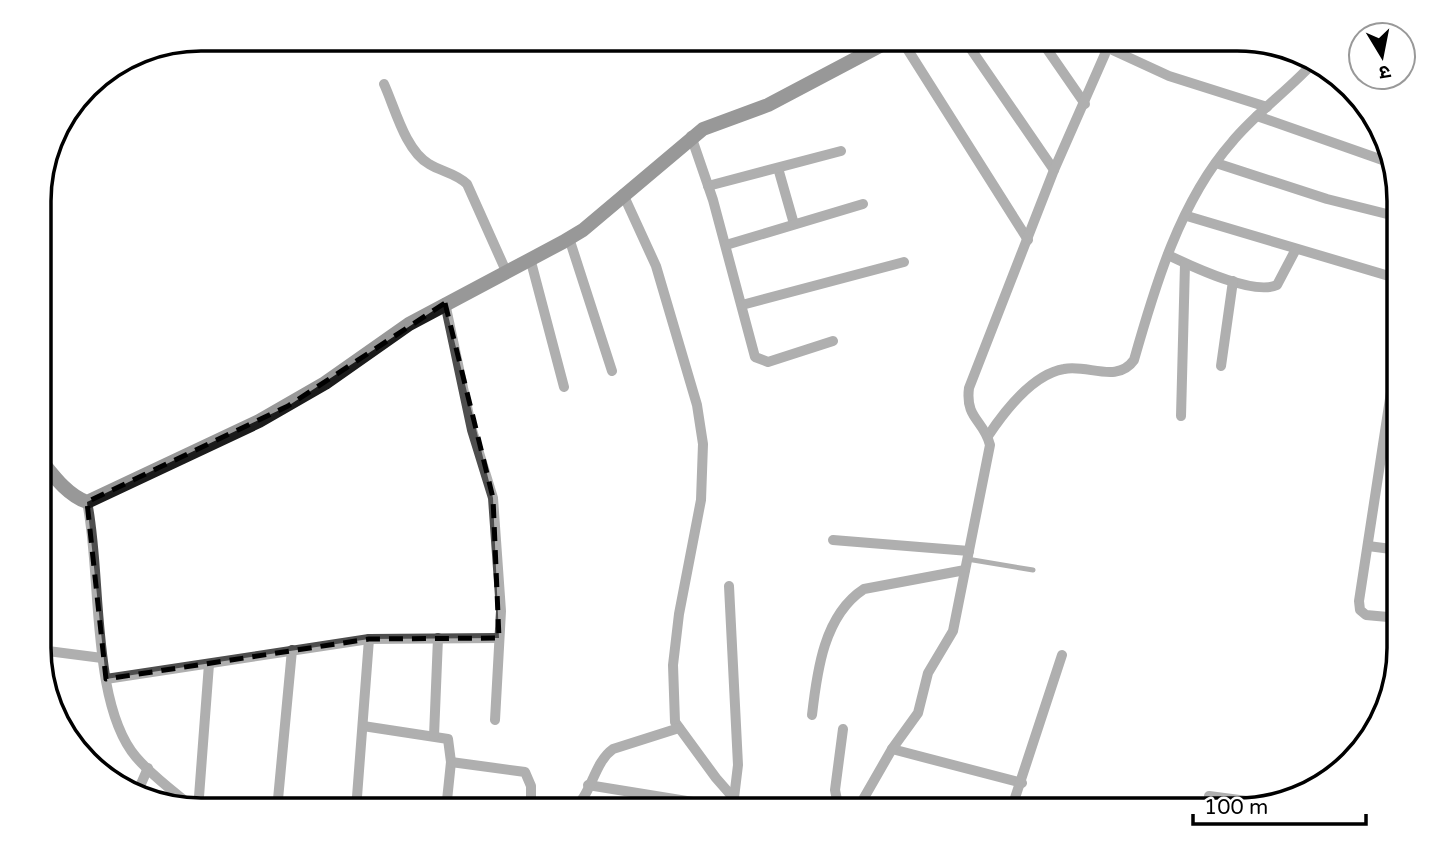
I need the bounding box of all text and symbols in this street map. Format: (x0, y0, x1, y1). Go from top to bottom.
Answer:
north arrow (1347, 21, 1417, 91)
text: उ (1377, 60, 1392, 84)
scale bar (1193, 782, 1366, 826)
text: 100 m (1204, 795, 1268, 820)

